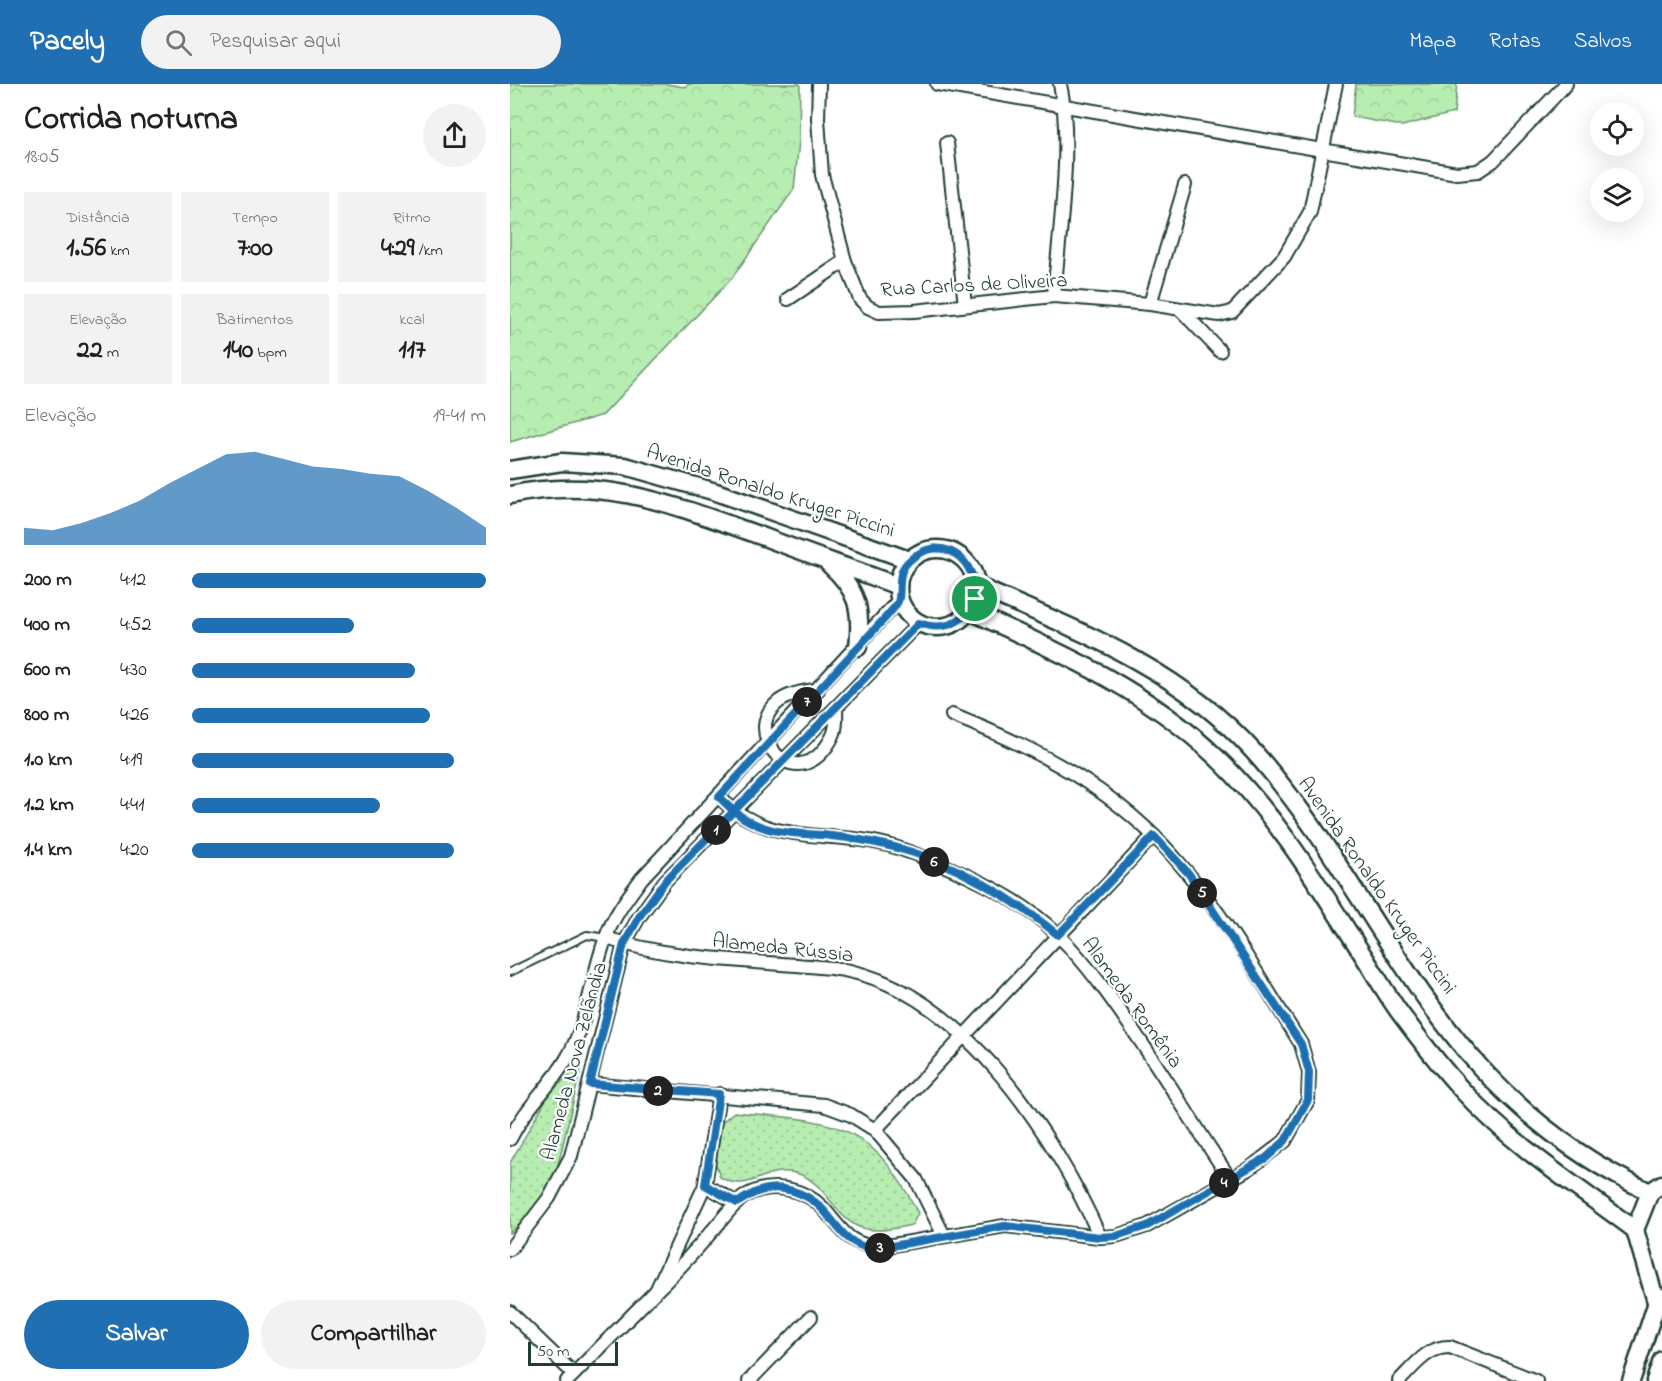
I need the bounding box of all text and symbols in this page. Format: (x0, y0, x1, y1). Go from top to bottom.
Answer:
search box (141, 15, 561, 69)
text: Pacely (30, 22, 105, 63)
icon: search (162, 26, 195, 59)
text: Pesquisar aqui (210, 26, 341, 58)
text: Mapa (1409, 27, 1456, 57)
text: Rotas (1489, 27, 1541, 57)
text: Salvos (1574, 27, 1632, 57)
text: Corrida noturna (24, 96, 238, 144)
map controls (1590, 102, 1644, 222)
button: locate (1590, 102, 1644, 156)
button: share (423, 104, 486, 167)
text: 18:05 (24, 143, 60, 172)
button: layers (1590, 168, 1644, 222)
text: Distância (66, 206, 130, 230)
text: Tempo (232, 206, 278, 230)
text: Ritmo (393, 206, 431, 230)
text: 1.56 (66, 230, 106, 268)
text: 7:00 (237, 230, 273, 268)
text: 4:29 (381, 230, 415, 268)
text: km (106, 239, 130, 263)
text: /km (415, 239, 443, 263)
street label: Rua Carlos de Oliveira (880, 266, 1068, 306)
text: Elevação (69, 308, 127, 332)
text: Batimentos (217, 308, 293, 332)
text: kcal (399, 308, 425, 332)
text: 22 (77, 332, 103, 370)
text: 140 (223, 332, 253, 370)
text: 117 (398, 332, 426, 370)
text: m (103, 341, 119, 365)
text: bpm (253, 341, 287, 365)
text: Elevação (24, 402, 96, 431)
text: 19–41 m (433, 402, 486, 431)
street label: Avenida Ronaldo Kruger Piccini (642, 437, 899, 548)
text: 200 m (24, 566, 72, 595)
text: 4:12 (120, 566, 146, 595)
pin (949, 573, 1000, 624)
icon: arrive (958, 582, 991, 615)
text: 400 m (24, 611, 70, 640)
text: 4:52 (120, 611, 151, 640)
text: 600 m (24, 656, 71, 685)
text: 4:30 (120, 656, 147, 685)
pin: 7 (792, 687, 822, 717)
text: 7 (804, 690, 810, 714)
text: 800 m (24, 701, 69, 730)
text: 4:26 (120, 701, 149, 730)
text: 1.0 km (24, 746, 72, 775)
text: 4:19 (120, 746, 142, 775)
street label: Avenida Ronaldo Kruger Piccini (1288, 771, 1463, 1002)
text: 1.2 km (24, 791, 74, 820)
text: 4:41 (120, 791, 145, 820)
pin: 1 (701, 815, 731, 845)
text: 1 (713, 818, 719, 842)
text: 1.4 km (24, 836, 72, 865)
text: 4:20 (120, 836, 149, 865)
pin: 6 (919, 847, 949, 877)
text: 6 (930, 850, 938, 874)
pin: 5 (1187, 878, 1217, 908)
text: 5 (1197, 881, 1207, 905)
street label: Alameda Rússia (711, 927, 855, 971)
street label: Alameda Romênia (1074, 931, 1189, 1075)
street label: Alameda Nova Zelãndia (534, 959, 616, 1164)
pin: 2 (643, 1076, 673, 1106)
text: 2 (654, 1079, 662, 1103)
pin: 4 (1209, 1168, 1239, 1198)
text: 4 (1221, 1171, 1227, 1195)
pin: 3 (865, 1233, 895, 1263)
text: 3 (877, 1236, 883, 1260)
button: Salvar (24, 1300, 249, 1369)
button: Compartilhar (261, 1300, 486, 1369)
scale bar (528, 1339, 618, 1366)
text: 50 m (537, 1340, 569, 1364)

